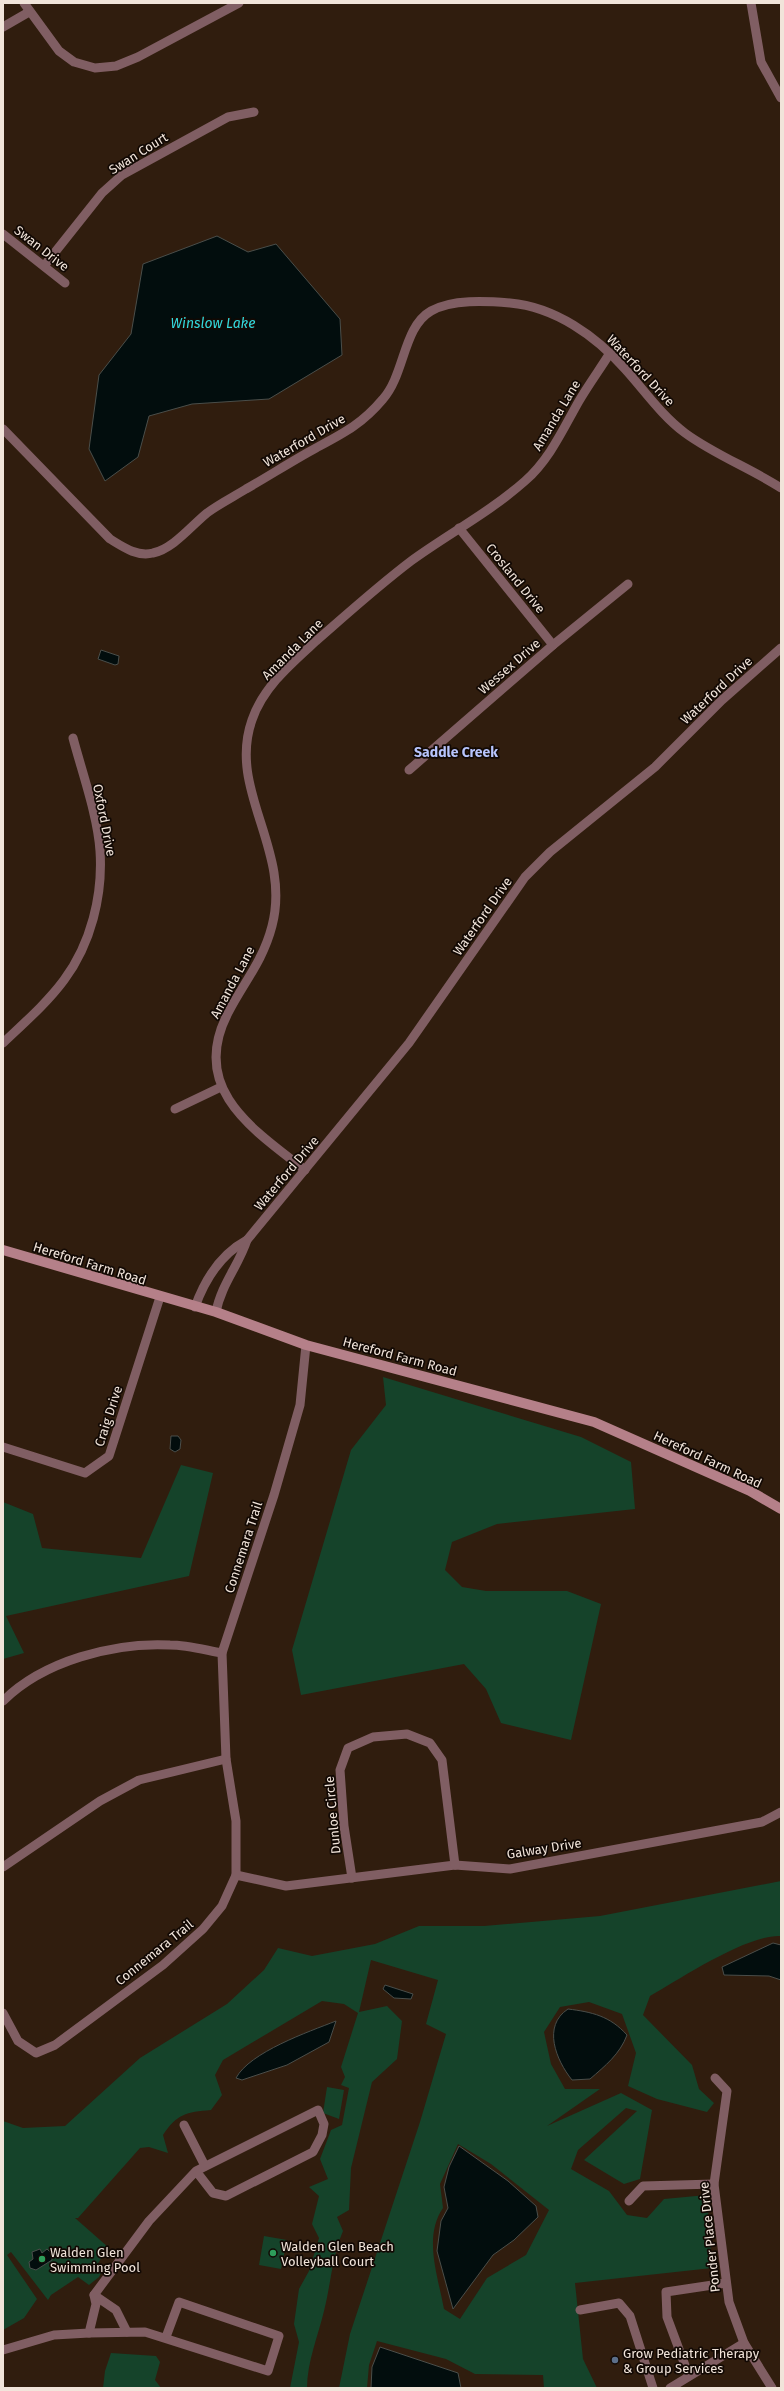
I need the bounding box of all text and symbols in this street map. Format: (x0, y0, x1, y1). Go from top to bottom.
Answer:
street label: Swan Court (106, 129, 171, 177)
street label: Swan Drive (12, 223, 72, 274)
water label: Winslow Lake (171, 315, 255, 332)
street label: Waterford Drive (604, 332, 678, 409)
street label: Amanda Lane (529, 377, 583, 453)
street label: Waterford Drive (261, 411, 348, 470)
street label: Crosland Drive (483, 540, 548, 616)
street label: Amanda Lane (259, 616, 326, 683)
street label: Wessex Drive (475, 635, 543, 697)
street label: Waterford Drive (678, 653, 755, 727)
district label: Saddle Creek (414, 744, 498, 761)
street label: Oxford Drive (90, 783, 119, 858)
street label: Waterford Drive (450, 874, 515, 958)
street label: Amanda Lane (207, 944, 258, 1021)
street label: Waterford Drive (251, 1133, 322, 1213)
street label: Hereford Farm Road (31, 1239, 148, 1288)
street label: Hereford Farm Road (341, 1334, 459, 1379)
street label: Craig Drive (92, 1384, 125, 1448)
street label: Hereford Farm Road (651, 1428, 764, 1491)
street label: Connemara Trail (222, 1499, 265, 1595)
street label: Dunloe Circle (322, 1775, 343, 1854)
street label: Galway Drive (506, 1835, 582, 1862)
street label: Connemara Trail (112, 1916, 196, 1988)
street label: Ponder Place Drive (696, 2181, 723, 2293)
place label: Walden Glen Beach Volleyball Court (281, 2239, 394, 2269)
place label: Walden Glen Swimming Pool (50, 2245, 140, 2275)
marker: Walden Glen Beach Volleyball Court (268, 2248, 278, 2258)
marker: Walden Glen Swimming Pool (37, 2254, 47, 2264)
place label: Grow Pediatric Therapy & Group Services (623, 2346, 760, 2376)
marker: Grow Pediatric Therapy & Group Services (610, 2355, 620, 2365)

